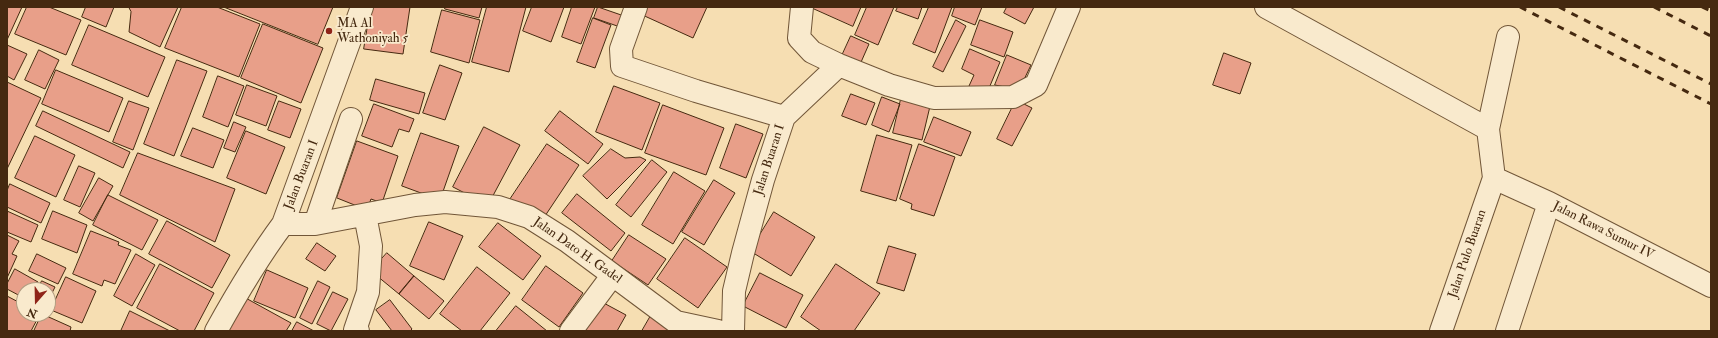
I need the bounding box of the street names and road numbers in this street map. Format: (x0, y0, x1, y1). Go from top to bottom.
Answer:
street label: Jalan Buaran I (751, 122, 789, 198)
street label: Jalan Buaran I (281, 138, 323, 212)
street label: Jalan Rawa Sumur IV (1550, 199, 1656, 263)
street label: Jalan Pulo Buaran (1446, 208, 1490, 300)
street label: Jalan Dato H. Gadel (530, 215, 624, 287)

